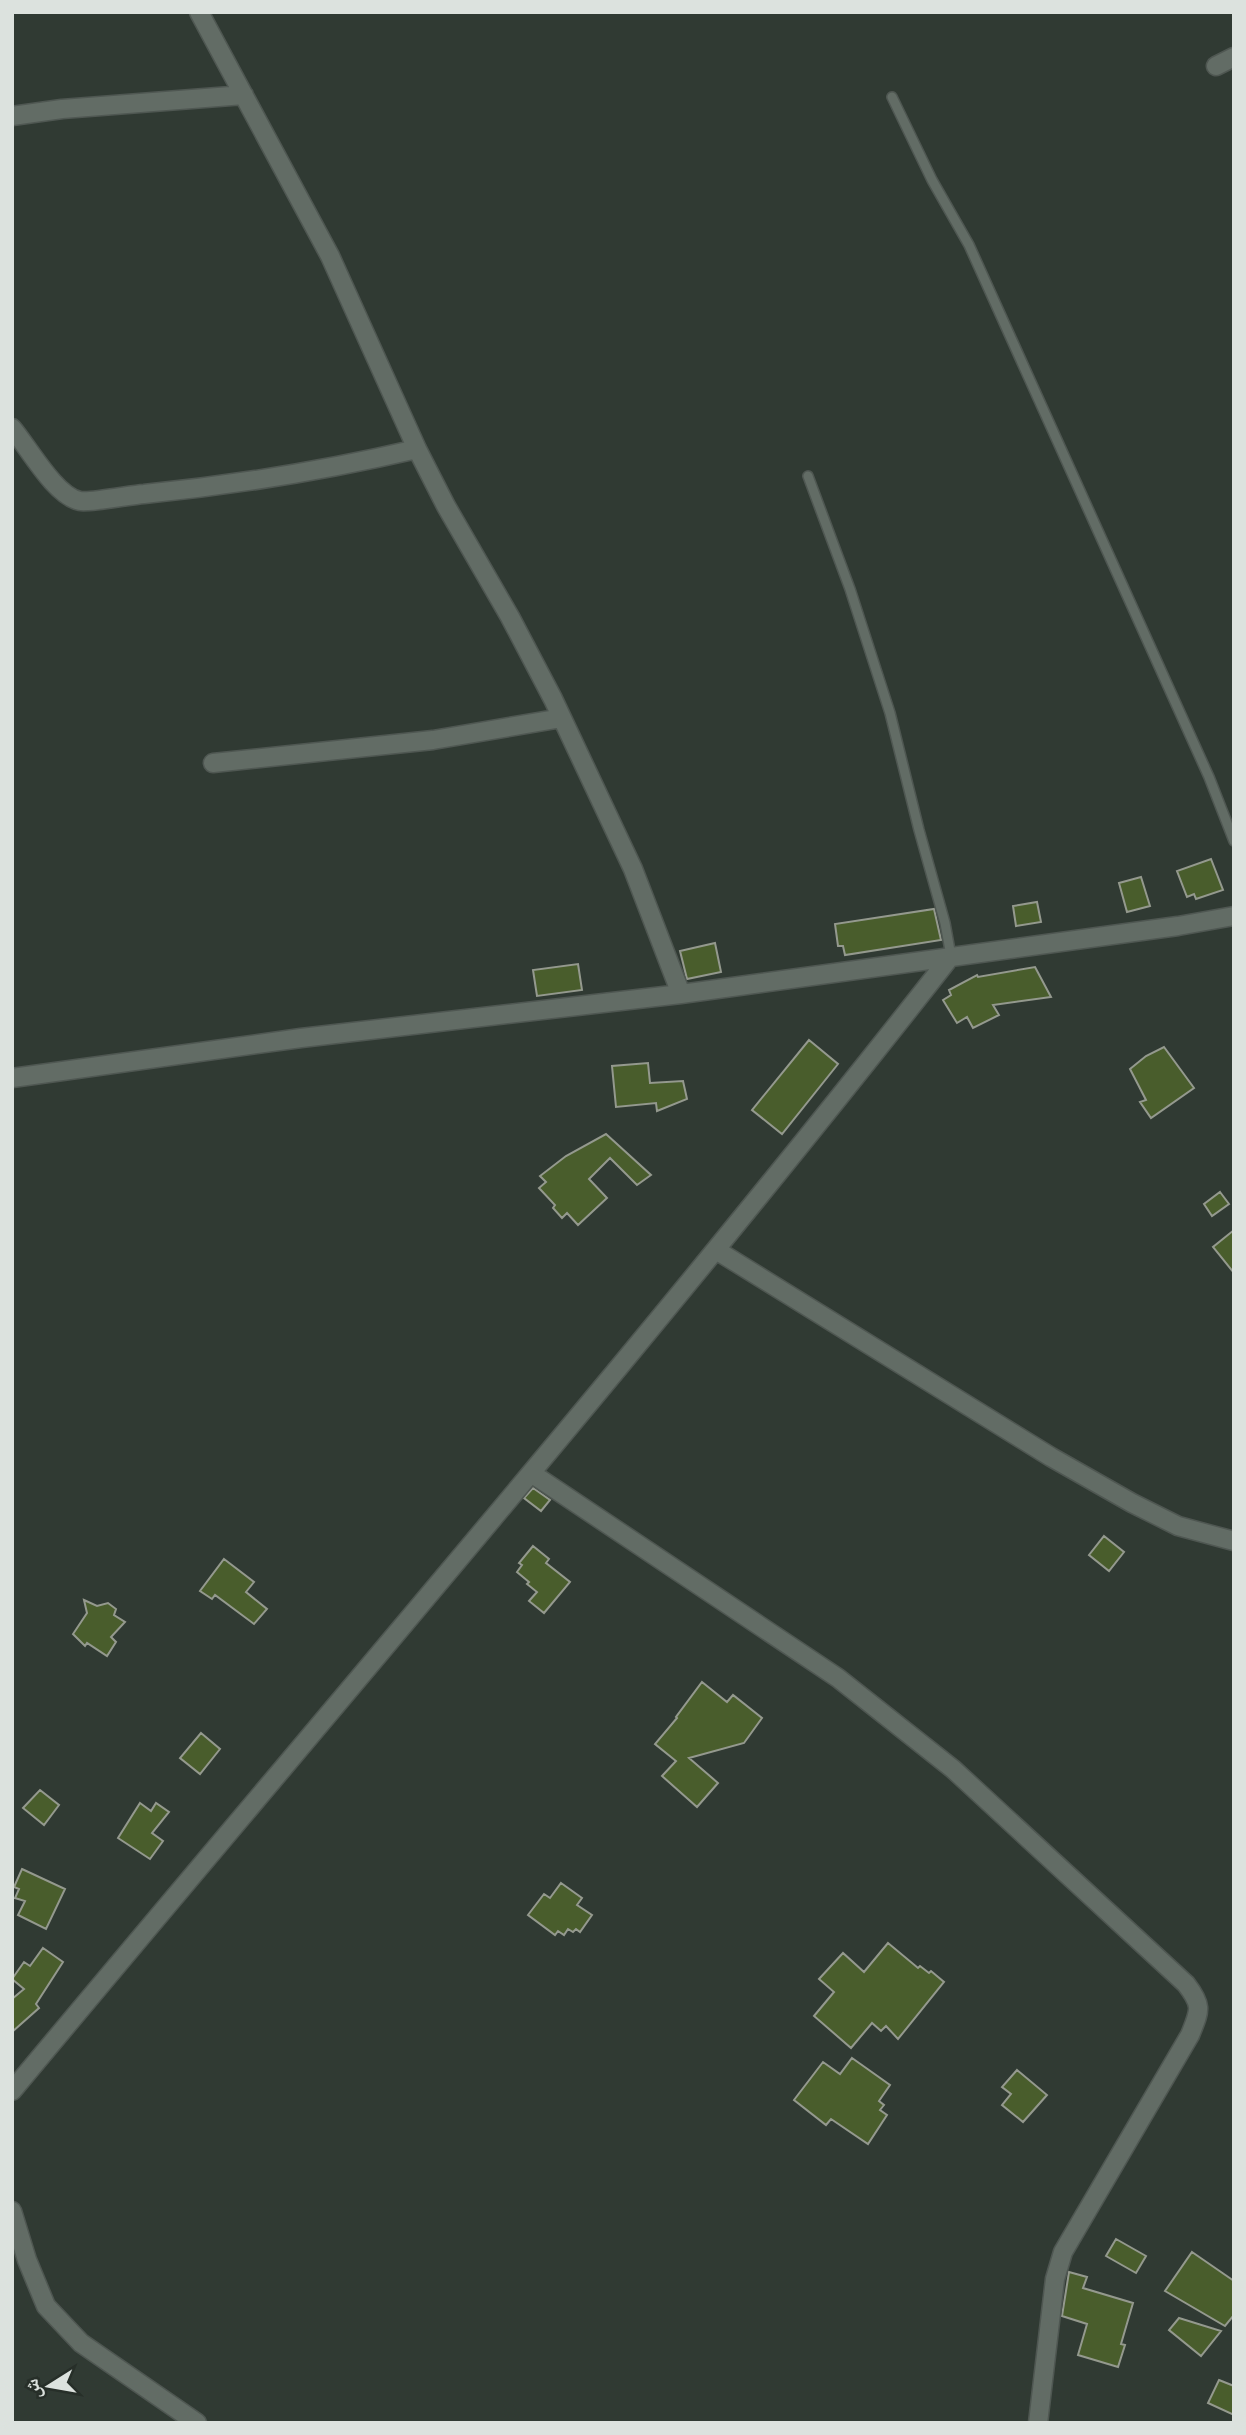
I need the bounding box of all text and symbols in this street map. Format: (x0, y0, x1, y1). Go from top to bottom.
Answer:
north arrow (14, 2351, 84, 2421)
text: ش (19, 2377, 46, 2401)

